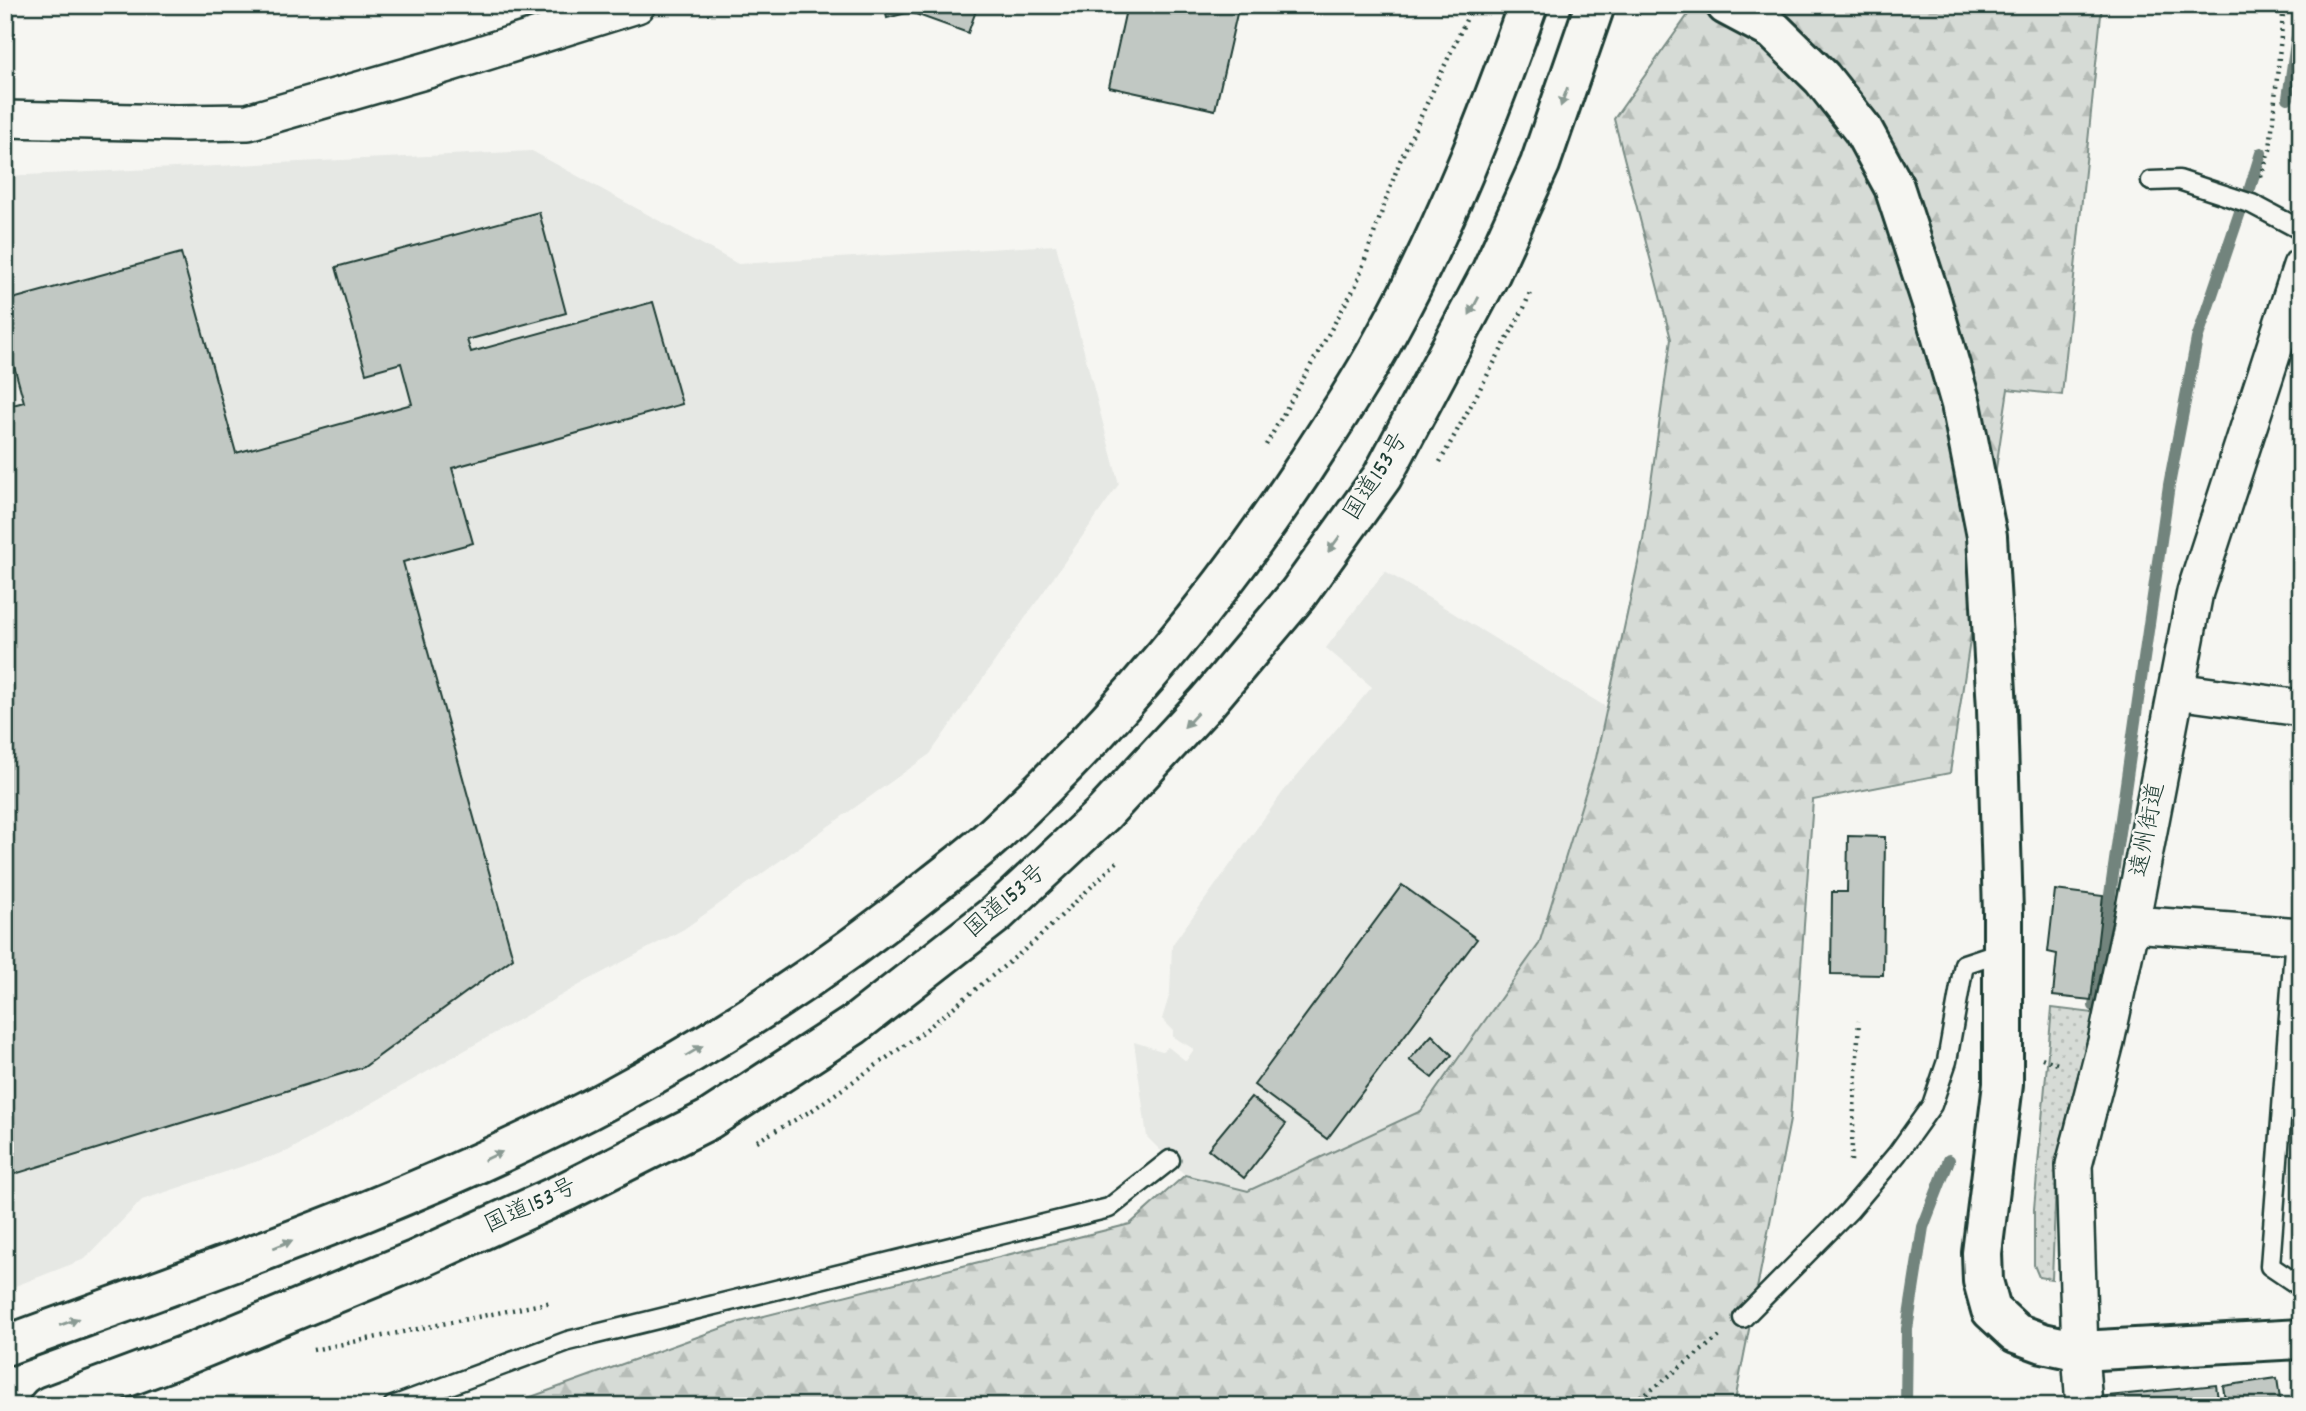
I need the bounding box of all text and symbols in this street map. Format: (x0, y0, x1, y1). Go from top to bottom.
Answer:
one-way arrow (1558, 87, 1569, 108)
one-way arrow (1468, 296, 1480, 316)
street label: 国道153号 (1336, 426, 1418, 528)
one-way arrow (1327, 535, 1341, 553)
one-way arrow (1183, 711, 1199, 728)
street label: 遠州街道 (2123, 780, 2175, 880)
street label: 国道153号 (957, 857, 1055, 947)
one-way arrow (685, 1045, 704, 1057)
one-way arrow (483, 1150, 503, 1162)
street label: 国道153号 (479, 1171, 583, 1243)
one-way arrow (272, 1238, 293, 1249)
one-way arrow (59, 1317, 80, 1328)

